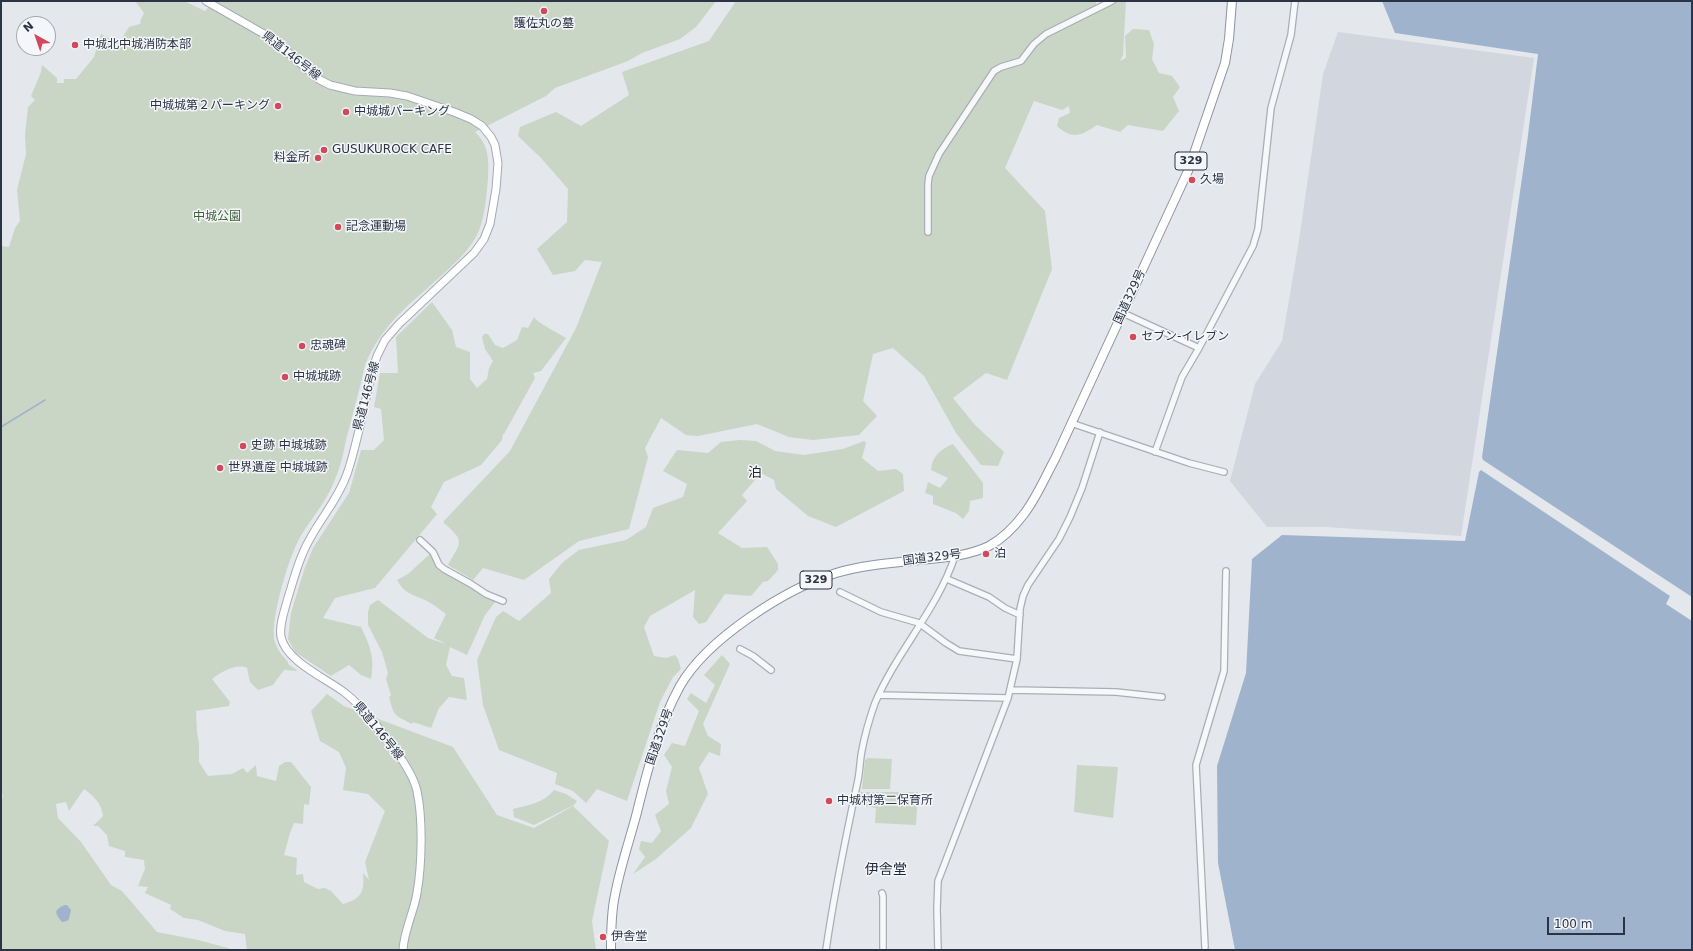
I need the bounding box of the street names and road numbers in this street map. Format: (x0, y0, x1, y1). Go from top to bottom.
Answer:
street label: 県道146号線 (259, 28, 323, 84)
road number: 329 (1175, 152, 1207, 170)
street label: 国道329号 (1111, 267, 1149, 327)
street label: 県道146号線 (351, 360, 383, 432)
street label: 国道329号 (902, 547, 962, 569)
road number: 329 (800, 571, 832, 589)
street label: 県道146号線 (350, 699, 406, 763)
street label: 国道329号 (644, 707, 676, 767)

